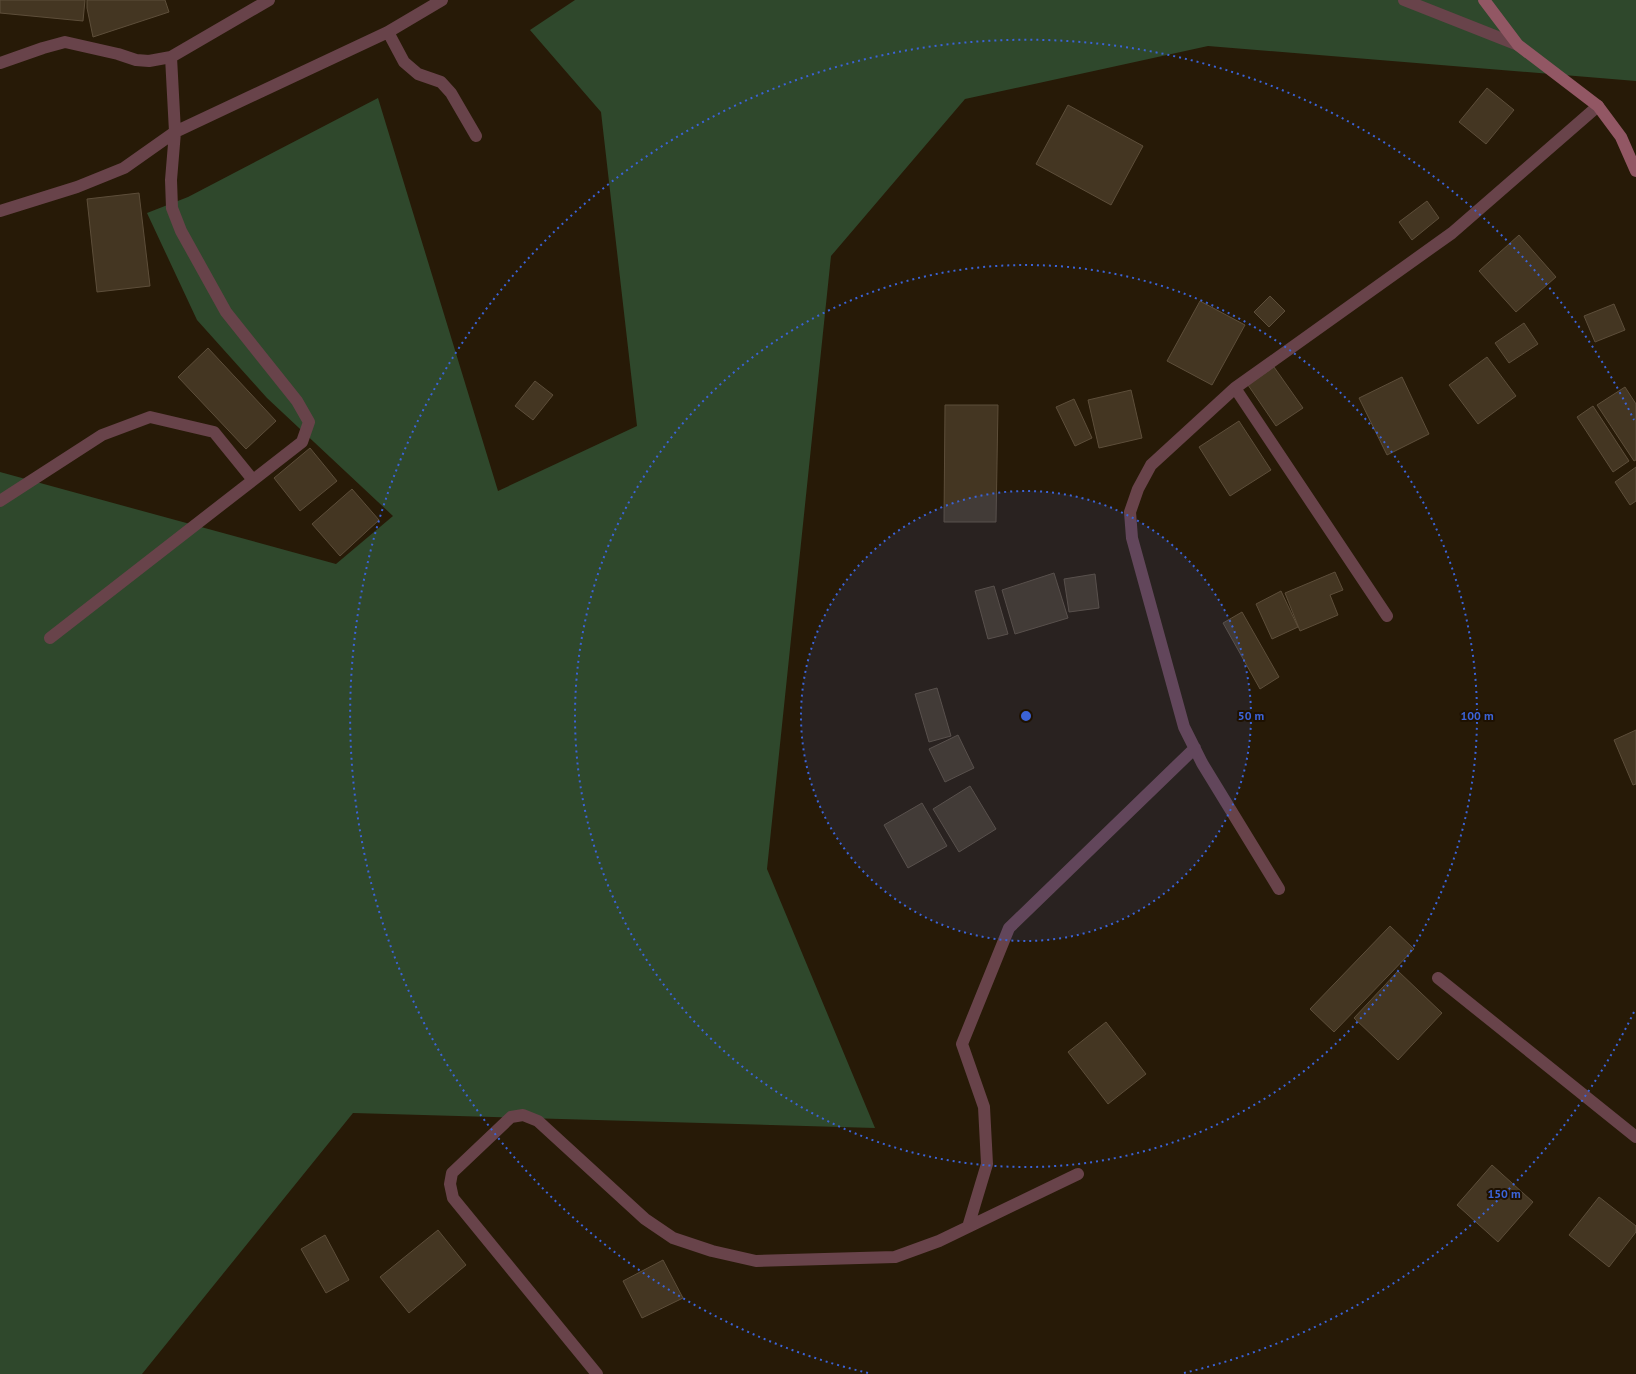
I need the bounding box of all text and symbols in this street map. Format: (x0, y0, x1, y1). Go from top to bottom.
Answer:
text: 50 m (1238, 708, 1264, 723)
text: 100 m (1460, 708, 1494, 723)
centre of rings (1019, 709, 1033, 723)
text: 150 m (1487, 1186, 1521, 1201)

